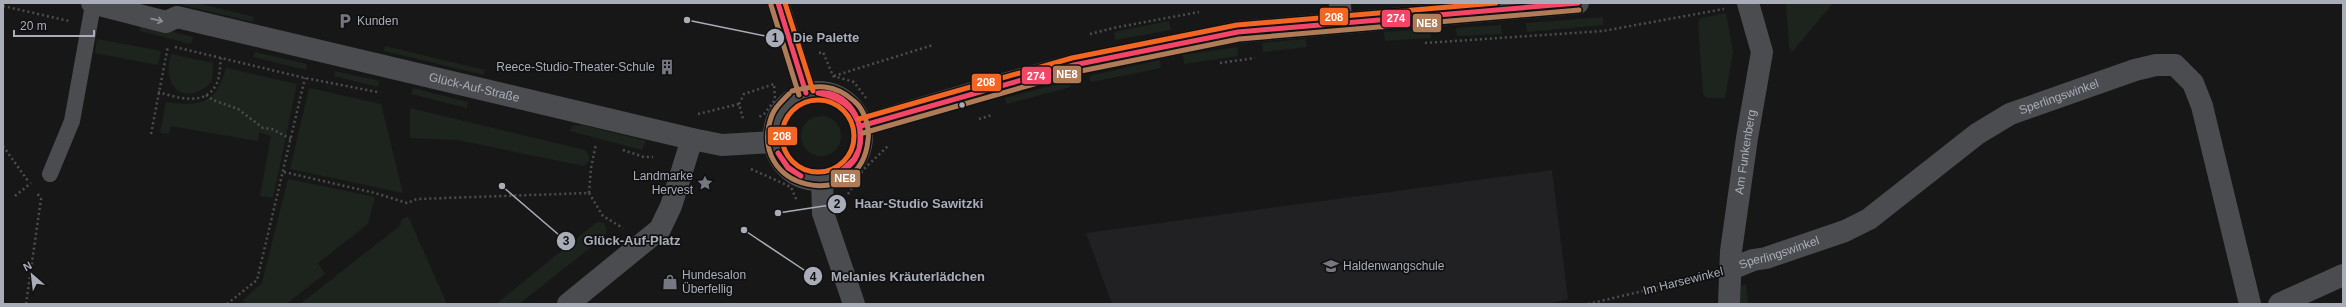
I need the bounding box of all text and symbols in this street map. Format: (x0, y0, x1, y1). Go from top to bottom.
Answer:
line badge: 208 (1319, 7, 1349, 26)
line badge: 274 (1381, 9, 1411, 28)
text: 208 (1325, 11, 1343, 23)
scale bar (14, 12, 94, 38)
parking icon: Kunden (336, 12, 354, 30)
text: 274 (1387, 12, 1406, 24)
line badge: NE8 (1412, 13, 1442, 33)
place label: Kunden (357, 14, 398, 28)
one-way arrow (150, 16, 163, 24)
text: NE8 (1416, 17, 1438, 29)
text: 20 m (20, 19, 47, 33)
callout: Die Palette (765, 25, 867, 50)
text: Die Palette (793, 30, 859, 45)
text: 1 (772, 31, 779, 45)
building icon: Reece-Studio-Theater-Schule (658, 58, 676, 76)
place label: Reece-Studio-Theater-Schule (496, 60, 655, 74)
line badge: NE8 (1052, 65, 1082, 84)
line badge: 274 (1021, 66, 1052, 85)
text: NE8 (1056, 68, 1078, 80)
street label: Glück-Auf-Straße (428, 70, 521, 105)
text: 274 (1027, 70, 1046, 82)
line badge: 208 (971, 73, 1002, 92)
text: 208 (977, 76, 995, 88)
street label: Sperlingswinkel (2017, 76, 2101, 117)
unlabelled marker (957, 100, 967, 110)
street label: Am Funkenberg (1732, 109, 1759, 195)
line badge: 208 (767, 126, 798, 146)
text: 208 (773, 130, 791, 142)
place label: Landmarke Hervest (633, 169, 694, 197)
line badge: NE8 (830, 169, 861, 188)
text: NE8 (834, 172, 856, 184)
place icon: Landmarke Hervest (696, 174, 714, 192)
callout: Haar-Studio Sawitzki (827, 191, 992, 216)
text: Haar-Studio Sawitzki (855, 196, 983, 211)
text: 2 (834, 197, 841, 211)
callout: Glück-Auf-Platz (556, 228, 689, 253)
text: Glück-Auf-Platz (584, 233, 681, 248)
street label: Sperlingswinkel (1737, 233, 1821, 272)
text: 3 (563, 234, 570, 248)
north arrow (12, 255, 52, 295)
school or university icon: Haldenwangschule (1322, 257, 1340, 275)
text: N (21, 259, 34, 273)
place label: Haldenwangschule (1343, 259, 1445, 273)
callout: Melanies Kräuterlädchen (803, 264, 993, 289)
street label: Im Harsewinkel (1642, 264, 1724, 298)
place label: Hundesalon Überfellig (682, 268, 746, 296)
text: Melanies Kräuterlädchen (831, 269, 985, 284)
text: 4 (810, 270, 817, 284)
shop icon: Hundesalon Überfellig (661, 273, 679, 291)

